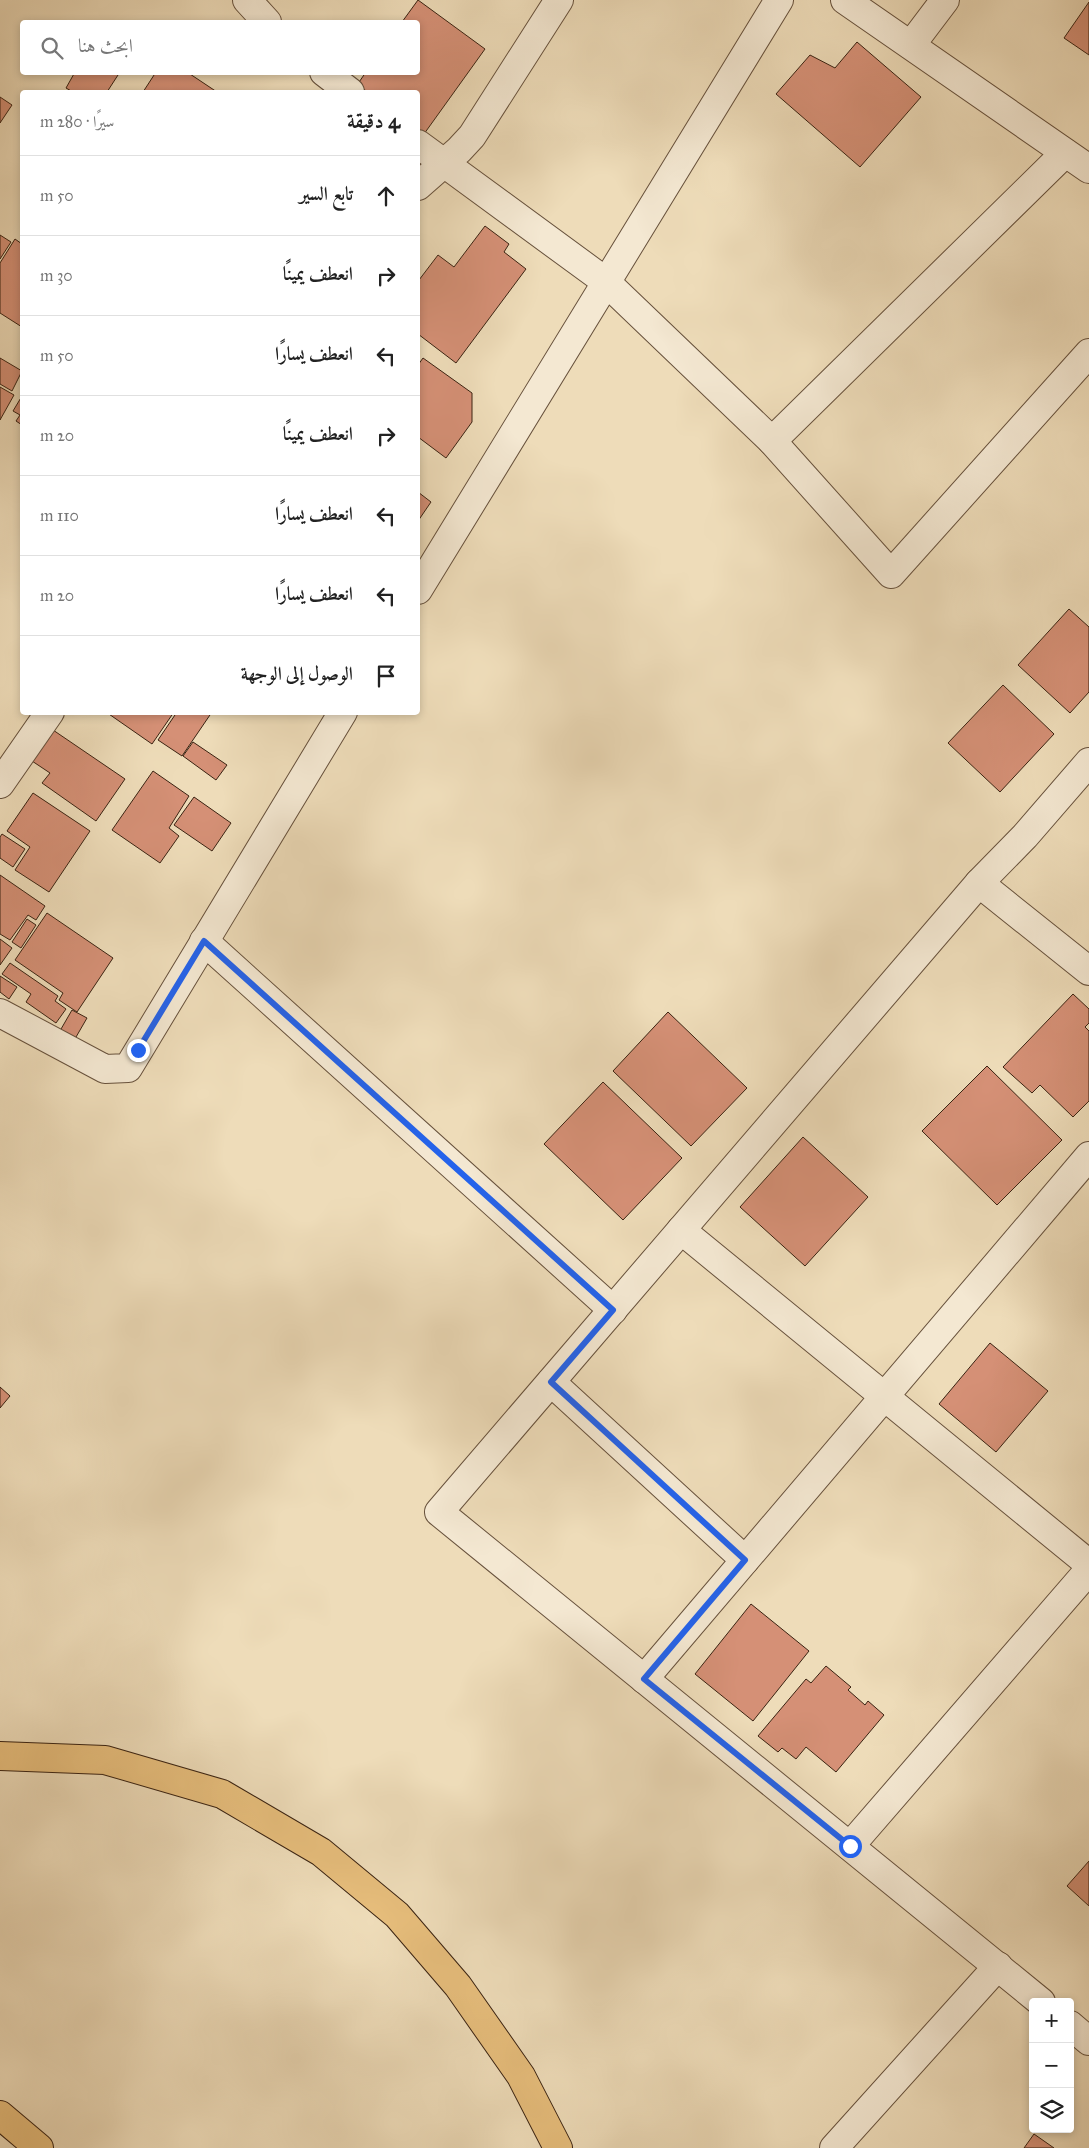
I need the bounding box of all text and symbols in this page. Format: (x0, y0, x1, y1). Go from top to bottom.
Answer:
search box (20, 20, 420, 75)
icon: search (38, 34, 66, 62)
text: ابحث هنا (78, 34, 133, 57)
text: 4 دقيقة (347, 108, 400, 134)
text: سيرًا · 280 m (40, 112, 114, 131)
text: تابع السير (299, 182, 353, 205)
icon: ahead (372, 182, 400, 210)
text: 50 m (40, 186, 74, 205)
text: انعطف يمينًا (283, 262, 353, 285)
icon: right (372, 262, 400, 290)
text: 30 m (40, 266, 73, 285)
text: انعطف يسارًا (275, 342, 353, 365)
icon: left (372, 342, 400, 370)
text: 50 m (40, 346, 74, 365)
text: انعطف يمينًا (283, 422, 353, 445)
icon: right (372, 422, 400, 450)
text: 20 m (40, 426, 74, 445)
text: انعطف يسارًا (275, 502, 353, 525)
icon: left (372, 502, 400, 530)
text: 110 m (40, 506, 79, 525)
text: انعطف يسارًا (275, 582, 353, 605)
icon: left (372, 582, 400, 610)
text: 20 m (40, 586, 74, 605)
text: الوصول إلى الوجهة (241, 662, 353, 685)
icon: arrive (372, 662, 400, 690)
route end (127, 1039, 150, 1062)
route start (839, 1835, 862, 1858)
map controls (1029, 1998, 1074, 2133)
button: + (1029, 1998, 1074, 2043)
button: − (1029, 2043, 1074, 2088)
button: layers (1029, 2088, 1074, 2133)

